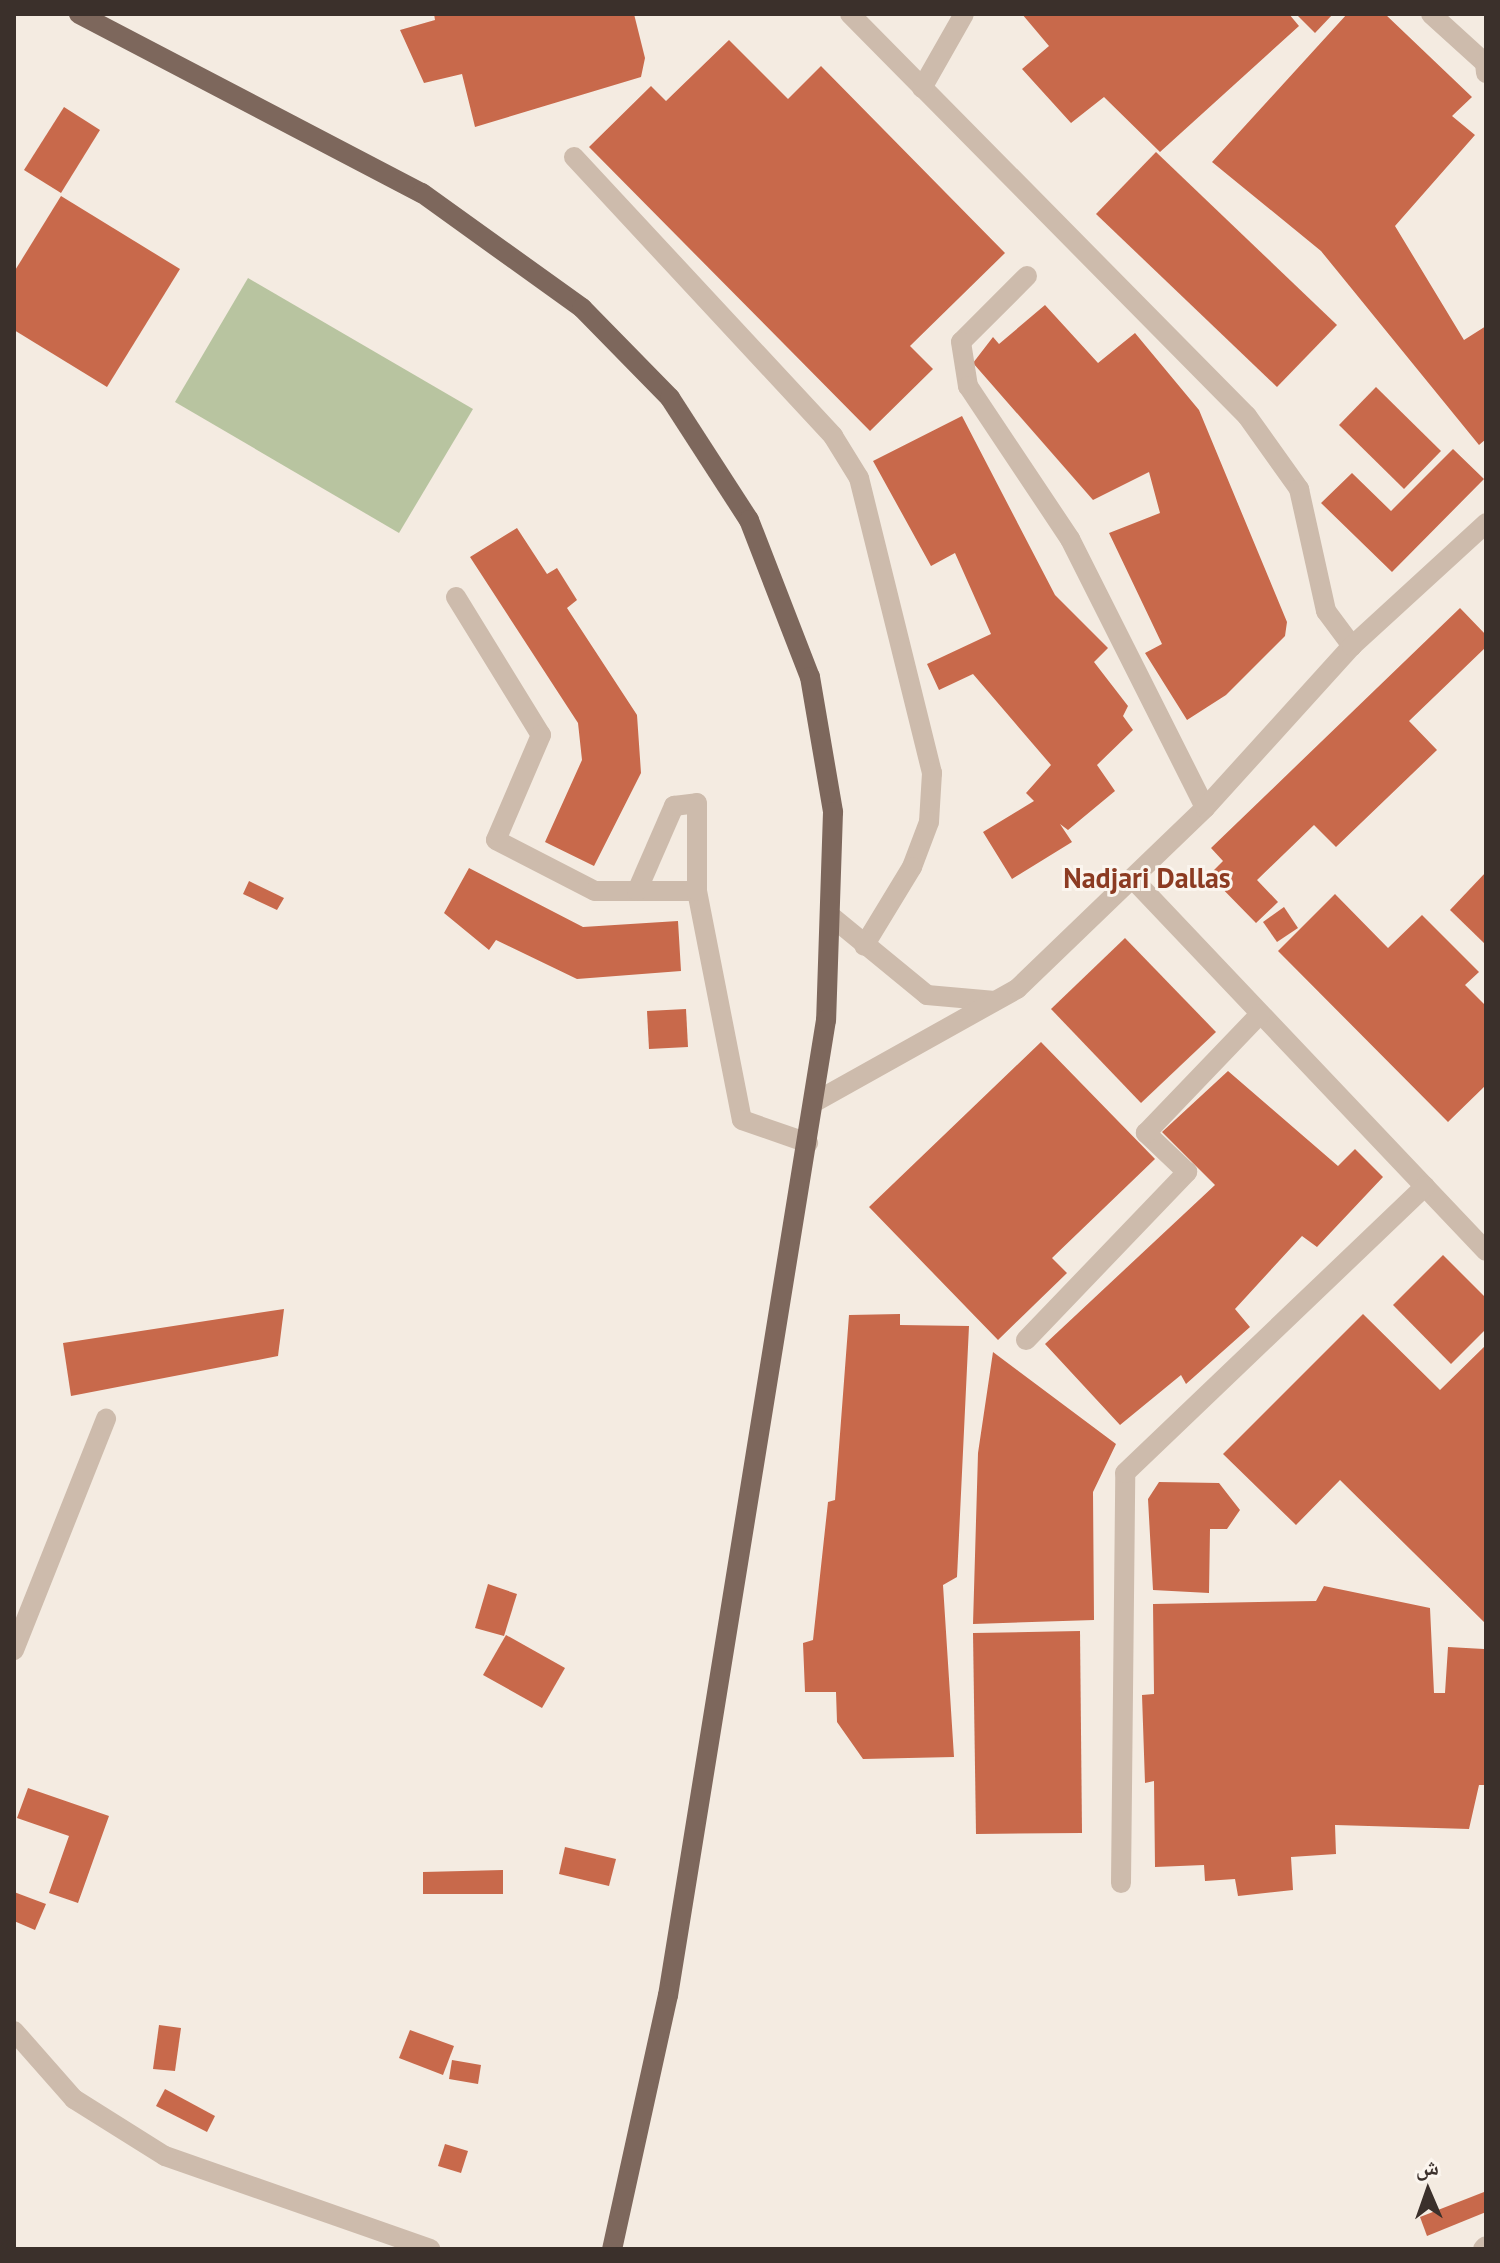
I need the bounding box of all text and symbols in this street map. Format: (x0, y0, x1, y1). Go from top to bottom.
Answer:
district label: Nadjari Dallas (1063, 861, 1231, 895)
north arrow (1388, 2151, 1468, 2231)
text: ش (1415, 2153, 1439, 2181)

